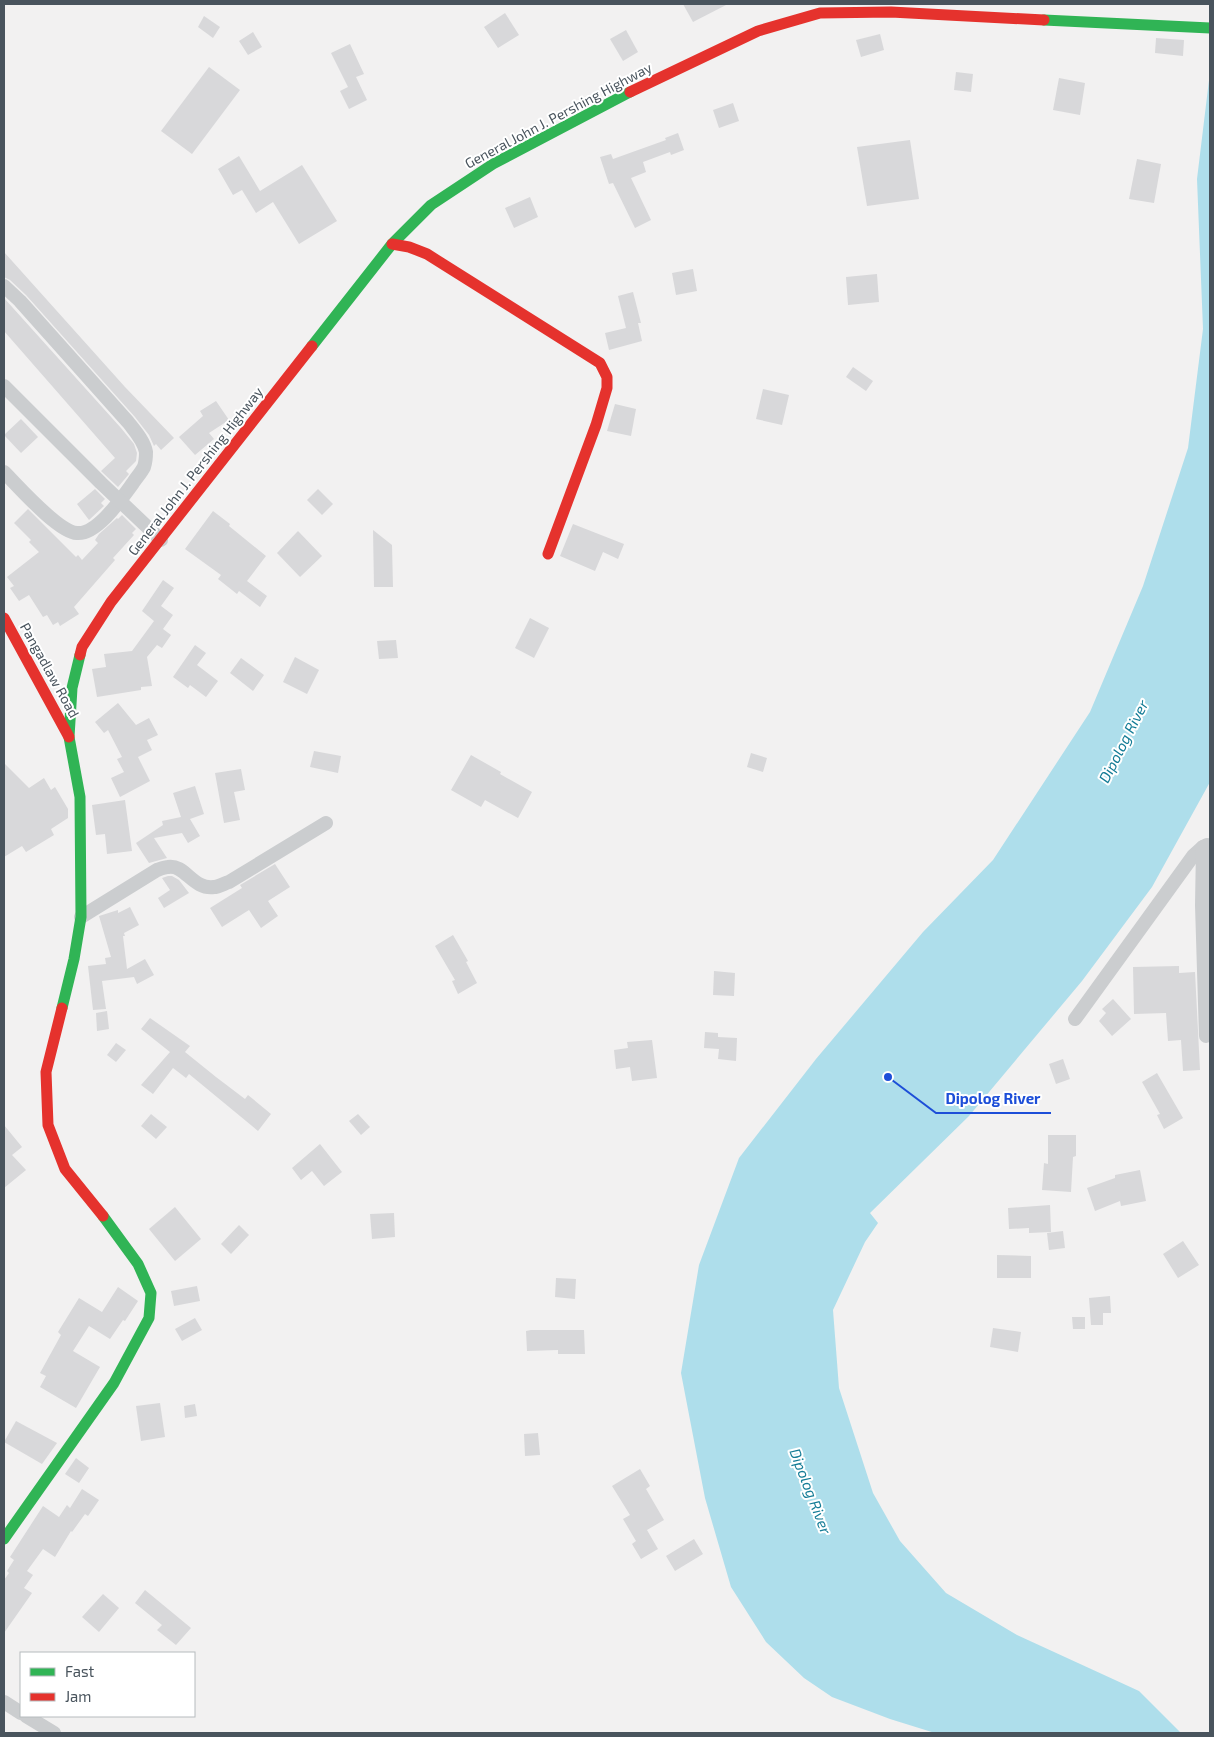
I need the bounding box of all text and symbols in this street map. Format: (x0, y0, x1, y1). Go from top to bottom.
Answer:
street label: General John J. Pershing Highway (462, 58, 655, 172)
street label: General John J. Pershing Highway (124, 383, 266, 559)
street label: Pangadlaw Road (17, 620, 83, 720)
water label: Dipolog River (1094, 696, 1152, 785)
callout: Dipolog River (936, 1083, 1051, 1113)
text: Dipolog River (945, 1089, 1041, 1107)
water label: Dipolog River (786, 1446, 836, 1537)
legend (20, 1652, 195, 1717)
text: Fast (65, 1662, 95, 1680)
text: Jam (65, 1687, 91, 1705)

